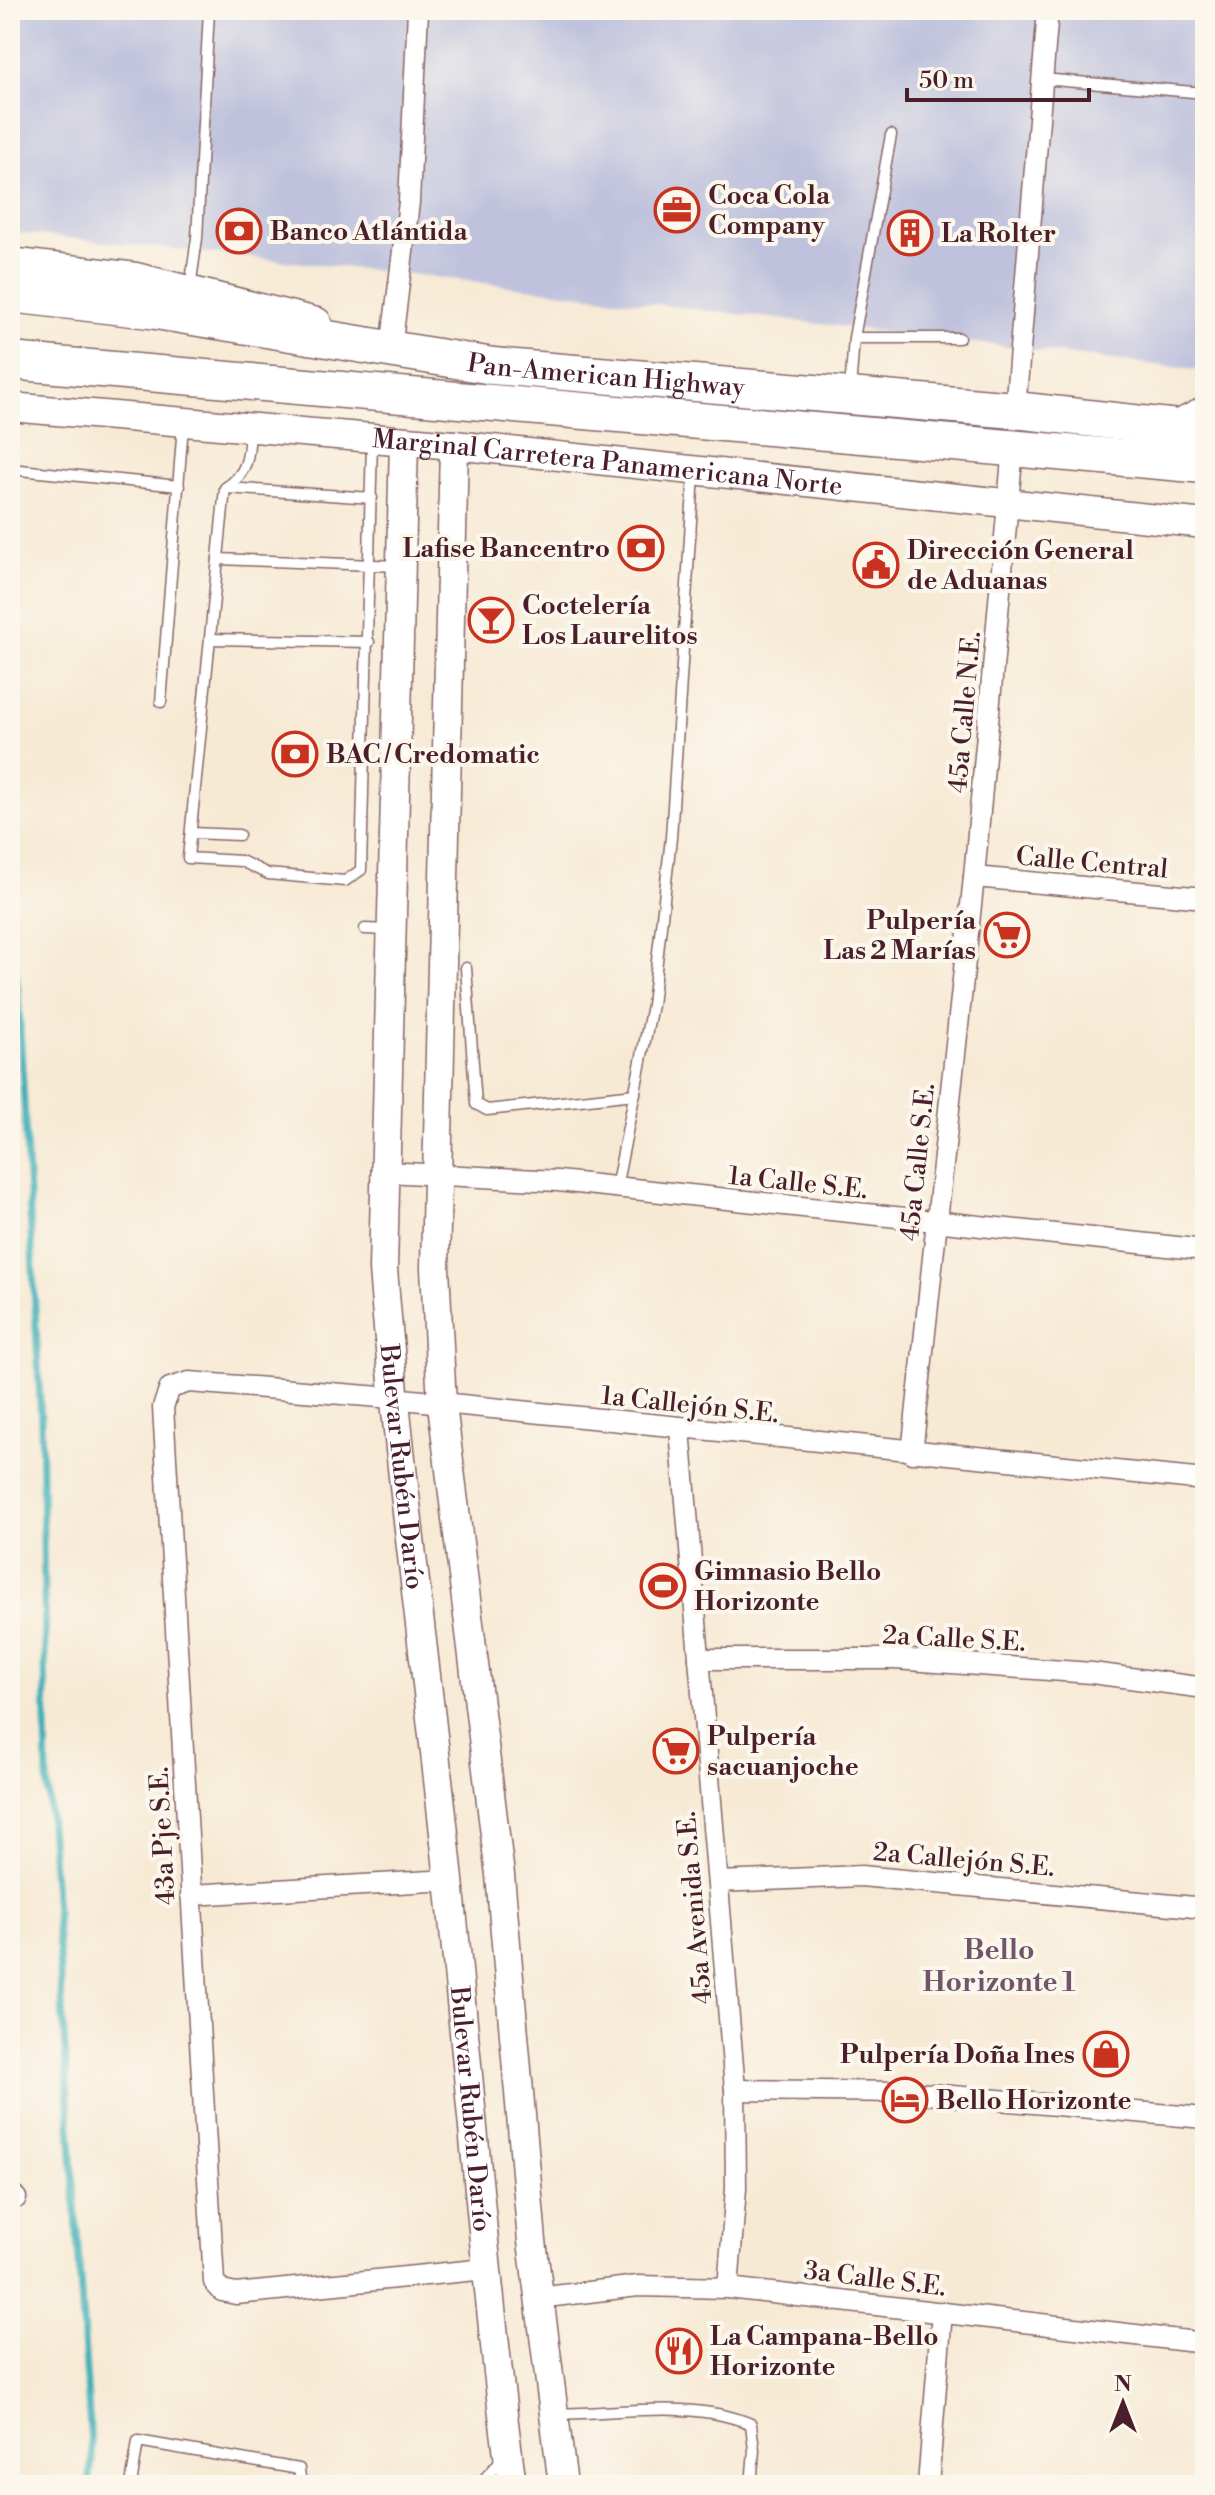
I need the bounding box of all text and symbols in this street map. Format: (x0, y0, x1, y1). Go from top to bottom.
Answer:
scale bar (907, 52, 1089, 102)
text: 50 m (919, 66, 974, 96)
place label: Coca Cola Company (708, 180, 831, 242)
office icon: Coca Cola Company (653, 186, 701, 234)
bank icon: Banco Atlántida (215, 207, 263, 255)
building icon: La Rolter (886, 209, 934, 257)
place label: Banco Atlántida (270, 216, 469, 248)
place label: La Rolter (941, 218, 1056, 250)
street label: Pan-American Highway (465, 347, 746, 404)
street label: Marginal Carretera Panamericana Norte (371, 423, 844, 503)
bank icon: Lafise Bancentro (617, 524, 665, 572)
place label: Lafise Bancentro (403, 533, 610, 565)
place label: Dirección General de Aduanas (907, 535, 1134, 597)
public building icon: Dirección General de Aduanas (852, 541, 900, 589)
place label: Coctelería Los Laurelitos (522, 590, 698, 652)
bar icon: Coctelería Los Laurelitos (467, 596, 515, 644)
street label: 45a Calle N.E. (942, 630, 988, 794)
bank icon: BAC / Credomatic (271, 730, 319, 778)
place label: BAC / Credomatic (326, 739, 540, 771)
street label: Calle Central (1015, 840, 1170, 886)
place label: Pulpería Las 2 Marías (823, 905, 977, 967)
supermarket icon: Pulpería Las 2 Marías (983, 911, 1031, 959)
street label: 45a Calle S.E. (894, 1082, 942, 1243)
street label: 1a Calle S.E. (727, 1160, 869, 1206)
street label: Bulevar Rubén Darío (372, 1342, 431, 1591)
street label: 1a Callejón S.E. (599, 1380, 780, 1430)
place label: Gimnasio Bello Horizonte (694, 1556, 881, 1618)
sports icon: Gimnasio Bello Horizonte (639, 1562, 687, 1610)
street label: 2a Calle S.E. (881, 1619, 1026, 1659)
place label: Pulpería sacuanjoche (707, 1721, 859, 1783)
supermarket icon: Pulpería sacuanjoche (652, 1727, 700, 1775)
street label: 43a Pje S.E. (143, 1766, 183, 1906)
street label: 45a Avenida S.E. (671, 1810, 719, 2006)
street label: 2a Callejón S.E. (872, 1836, 1056, 1884)
district label: Bello Horizonte 1 (922, 1933, 1076, 2000)
street label: Bulevar Rubén Darío (443, 1984, 498, 2233)
shop icon: Pulpería Doña Ines (1082, 2030, 1130, 2078)
place label: Pulpería Doña Ines (840, 2039, 1075, 2071)
hotel icon: Bello Horizonte (881, 2076, 929, 2124)
place label: Bello Horizonte (936, 2085, 1132, 2117)
street label: 3a Calle S.E. (802, 2254, 948, 2304)
place label: La Campana-Bello Horizonte (710, 2321, 939, 2383)
restaurant icon: La Campana-Bello Horizonte (655, 2327, 703, 2375)
north arrow (1083, 2363, 1163, 2443)
text: N (1114, 2371, 1132, 2398)

